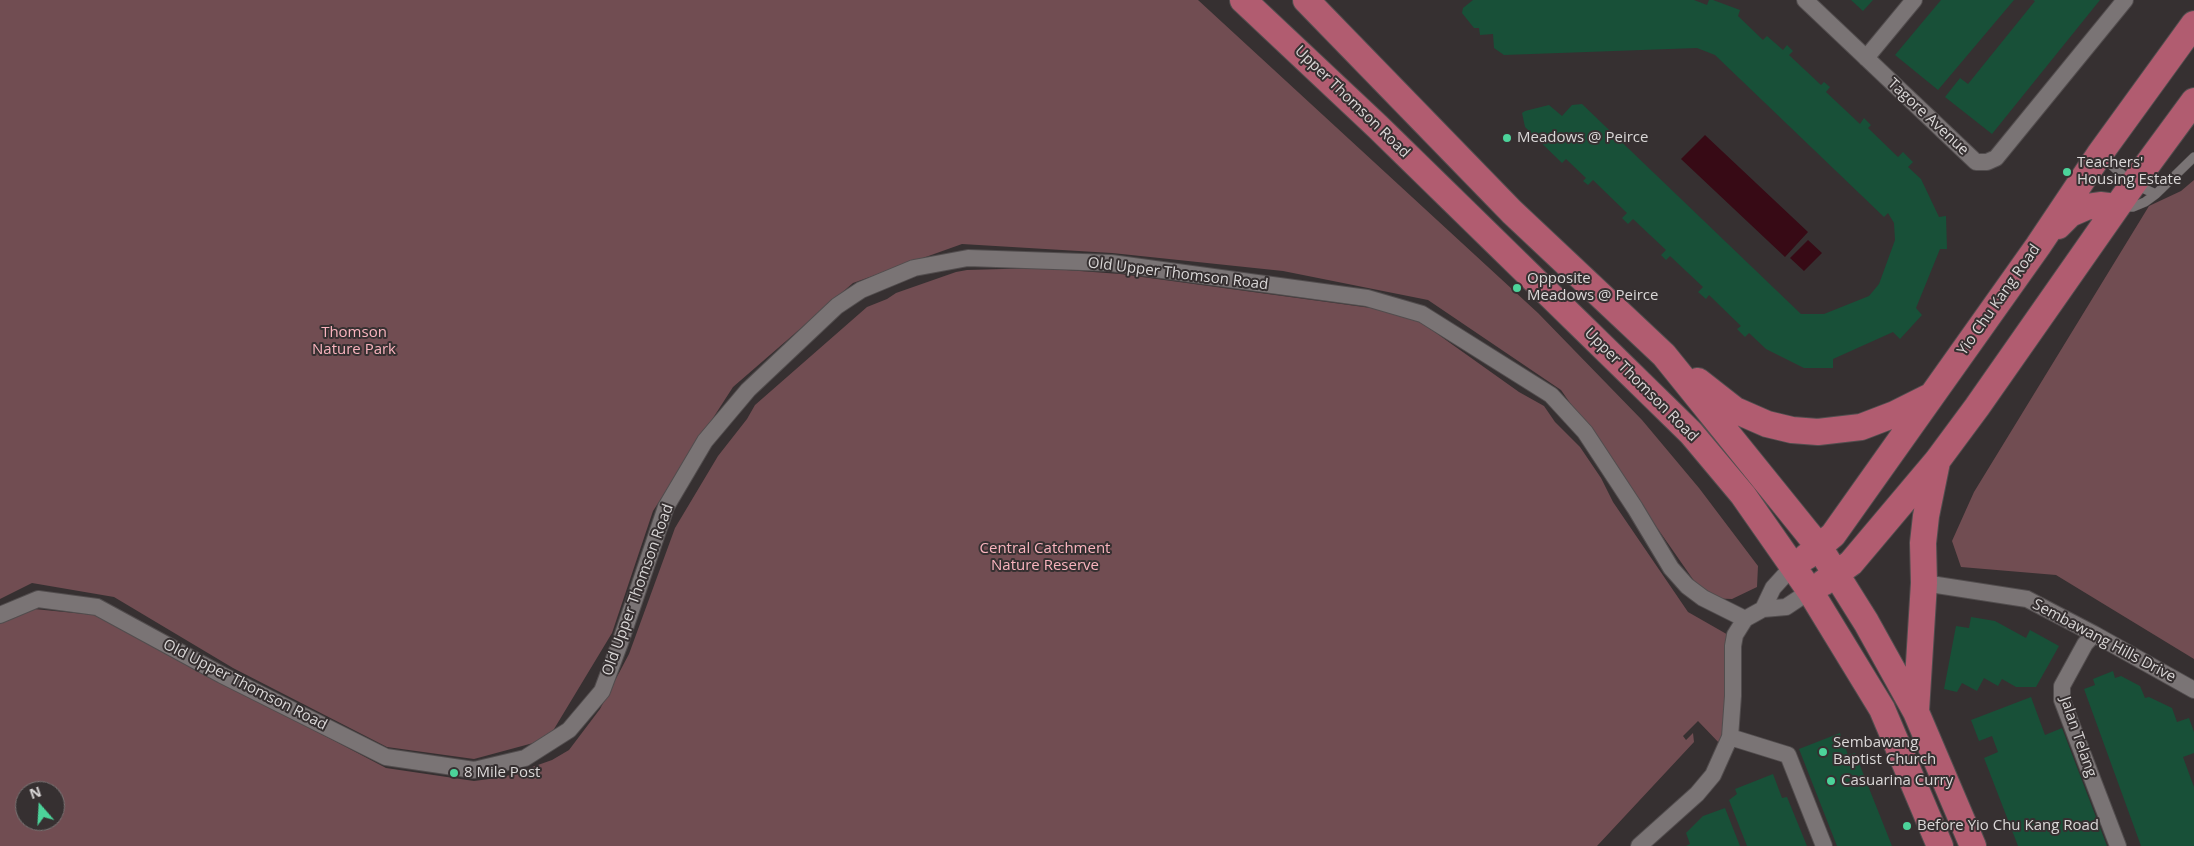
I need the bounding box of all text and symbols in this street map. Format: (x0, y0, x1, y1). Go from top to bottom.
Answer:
street label: Upper Thomson Road (1291, 42, 1413, 162)
street label: Tagore Avenue (1884, 75, 1972, 159)
place label: Meadows @ Peirce (1517, 129, 1648, 147)
marker: Meadows @ Peirce (1501, 132, 1513, 144)
place label: Teachers' Housing Estate (2077, 154, 2181, 189)
marker: Teachers' Housing Estate (2061, 166, 2073, 178)
street label: Yio Chu Kang Road (1954, 241, 2044, 359)
street label: Old Upper Thomson Road (1087, 254, 1269, 294)
place label: Opposite Meadows @ Peirce (1527, 270, 1658, 305)
marker: Opposite Meadows @ Peirce (1511, 282, 1523, 294)
park label: Thomson Nature Park (312, 324, 396, 359)
street label: Upper Thomson Road (1580, 324, 1702, 446)
street label: Old Upper Thomson Road (598, 502, 678, 678)
park label: Central Catchment Nature Reserve (980, 540, 1110, 575)
street label: Sembawang Hills Drive (2029, 596, 2179, 686)
street label: Old Upper Thomson Road (160, 636, 330, 734)
street label: Jalan Telang (2056, 694, 2100, 780)
place label: Sembawang Baptist Church (1833, 734, 1936, 769)
marker: Sembawang Baptist Church (1817, 746, 1829, 758)
place label: 8 Mile Post (464, 764, 540, 782)
marker: 8 Mile Post (448, 767, 460, 779)
place label: Casuarina Curry (1841, 772, 1953, 790)
marker: Casuarina Curry (1825, 775, 1837, 787)
north arrow (15, 781, 65, 831)
text: N (27, 781, 44, 803)
place label: Before Yio Chu Kang Road (1917, 817, 2099, 835)
marker: Before Yio Chu Kang Road (1901, 820, 1913, 832)

